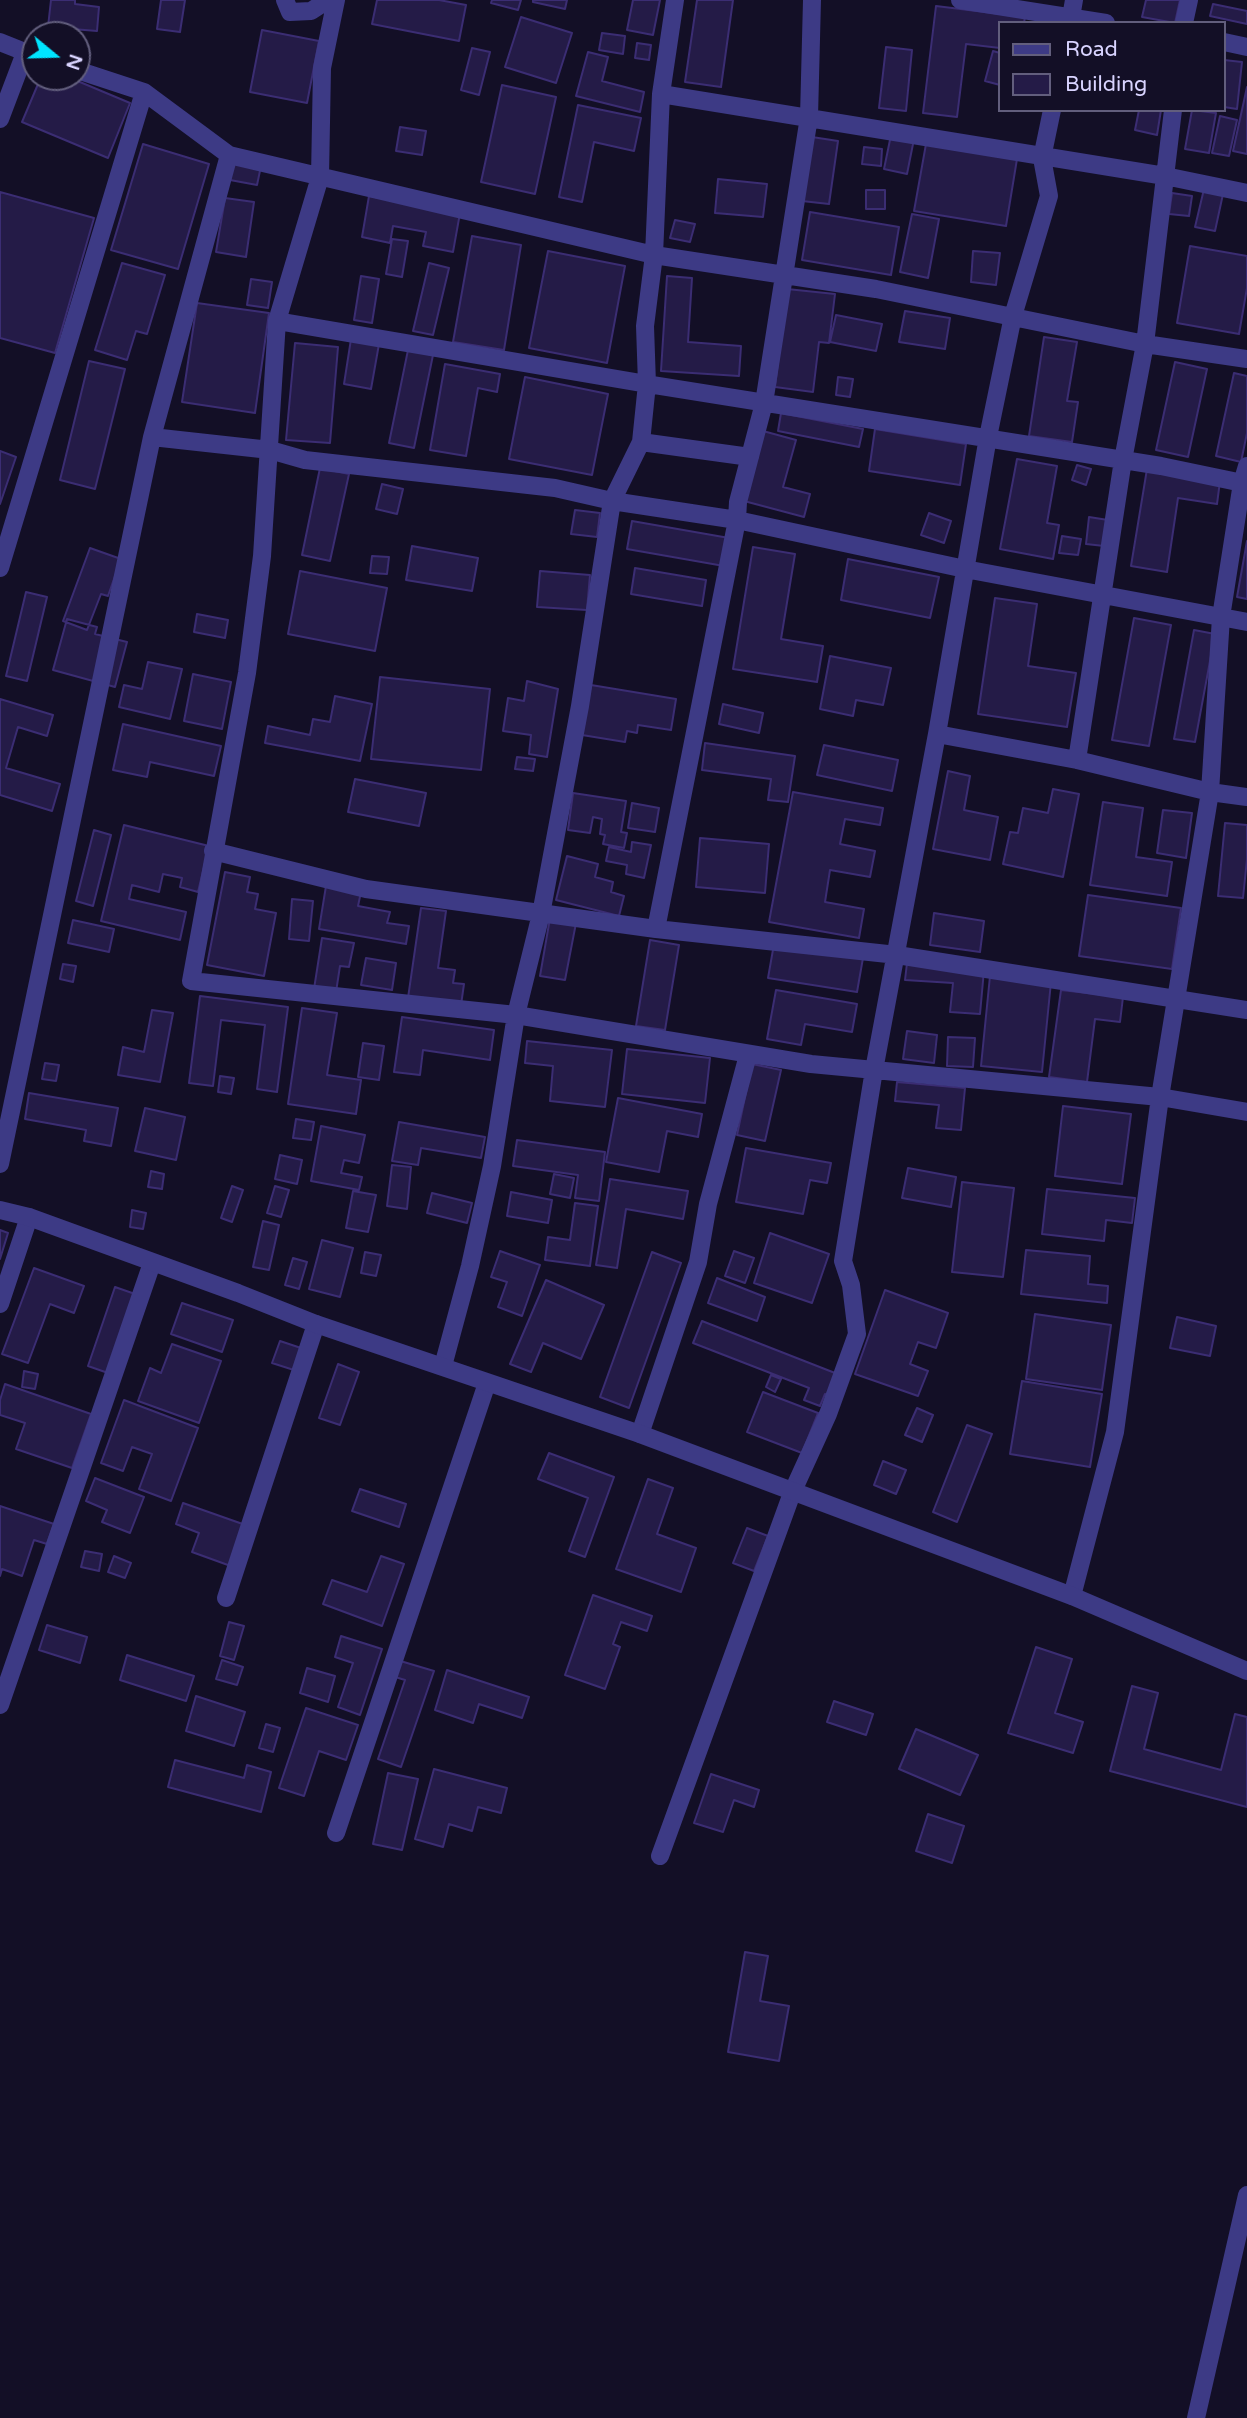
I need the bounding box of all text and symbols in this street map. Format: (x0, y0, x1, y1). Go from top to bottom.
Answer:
north arrow (21, 21, 91, 91)
legend (998, 21, 1226, 112)
text: Road (1065, 37, 1118, 62)
text: N (61, 51, 87, 73)
text: Building (1065, 72, 1147, 97)

